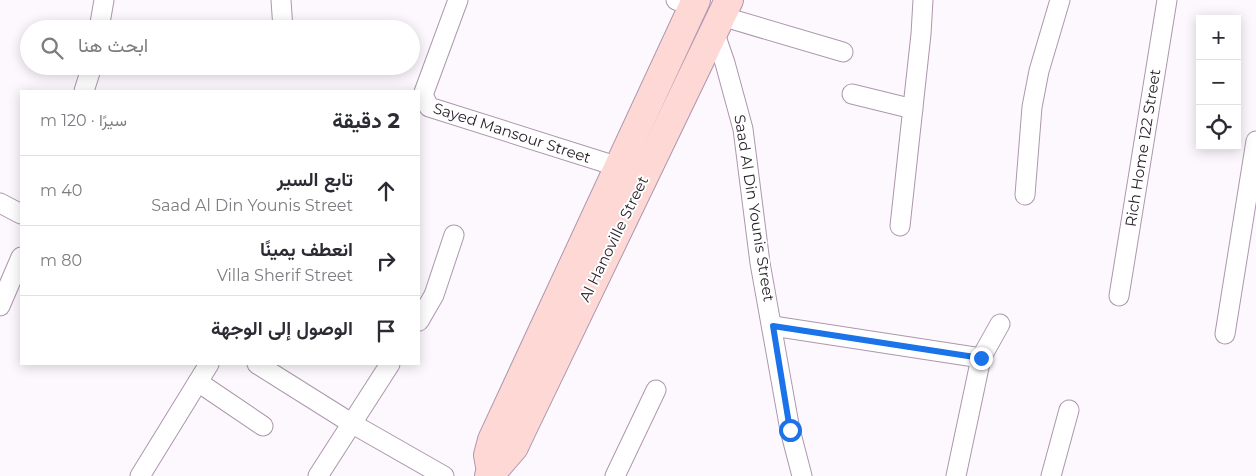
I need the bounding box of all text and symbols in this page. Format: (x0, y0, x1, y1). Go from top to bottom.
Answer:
map controls (1196, 15, 1241, 150)
button: + (1196, 15, 1241, 60)
search box (20, 20, 420, 75)
icon: search (38, 34, 66, 62)
text: ابحث هنا (78, 34, 148, 57)
button: − (1196, 60, 1241, 105)
street label: Rich Home 122 Street (1121, 68, 1164, 228)
street label: Sayed Mansour Street (431, 98, 593, 167)
button: locate (1196, 105, 1241, 150)
text: 2 دقيقة (332, 108, 400, 133)
text: سيرًا · 120 m (40, 111, 127, 130)
street label: Saad Al Din Younis Street (730, 113, 779, 303)
text: تابع السير (277, 168, 353, 191)
street label: Al Hanoville Street (575, 173, 652, 305)
icon: ahead (372, 177, 400, 205)
text: 40 m (40, 181, 82, 200)
text: Saad Al Din Younis Street (151, 196, 353, 215)
text: انعطف يمينًا (260, 238, 353, 261)
icon: right (372, 247, 400, 275)
text: 80 m (40, 251, 82, 270)
text: Villa Sherif Street (217, 266, 353, 285)
text: الوصول إلى الوجهة (211, 317, 353, 340)
icon: arrive (372, 317, 400, 345)
route end (970, 347, 993, 370)
route start (779, 419, 802, 442)

